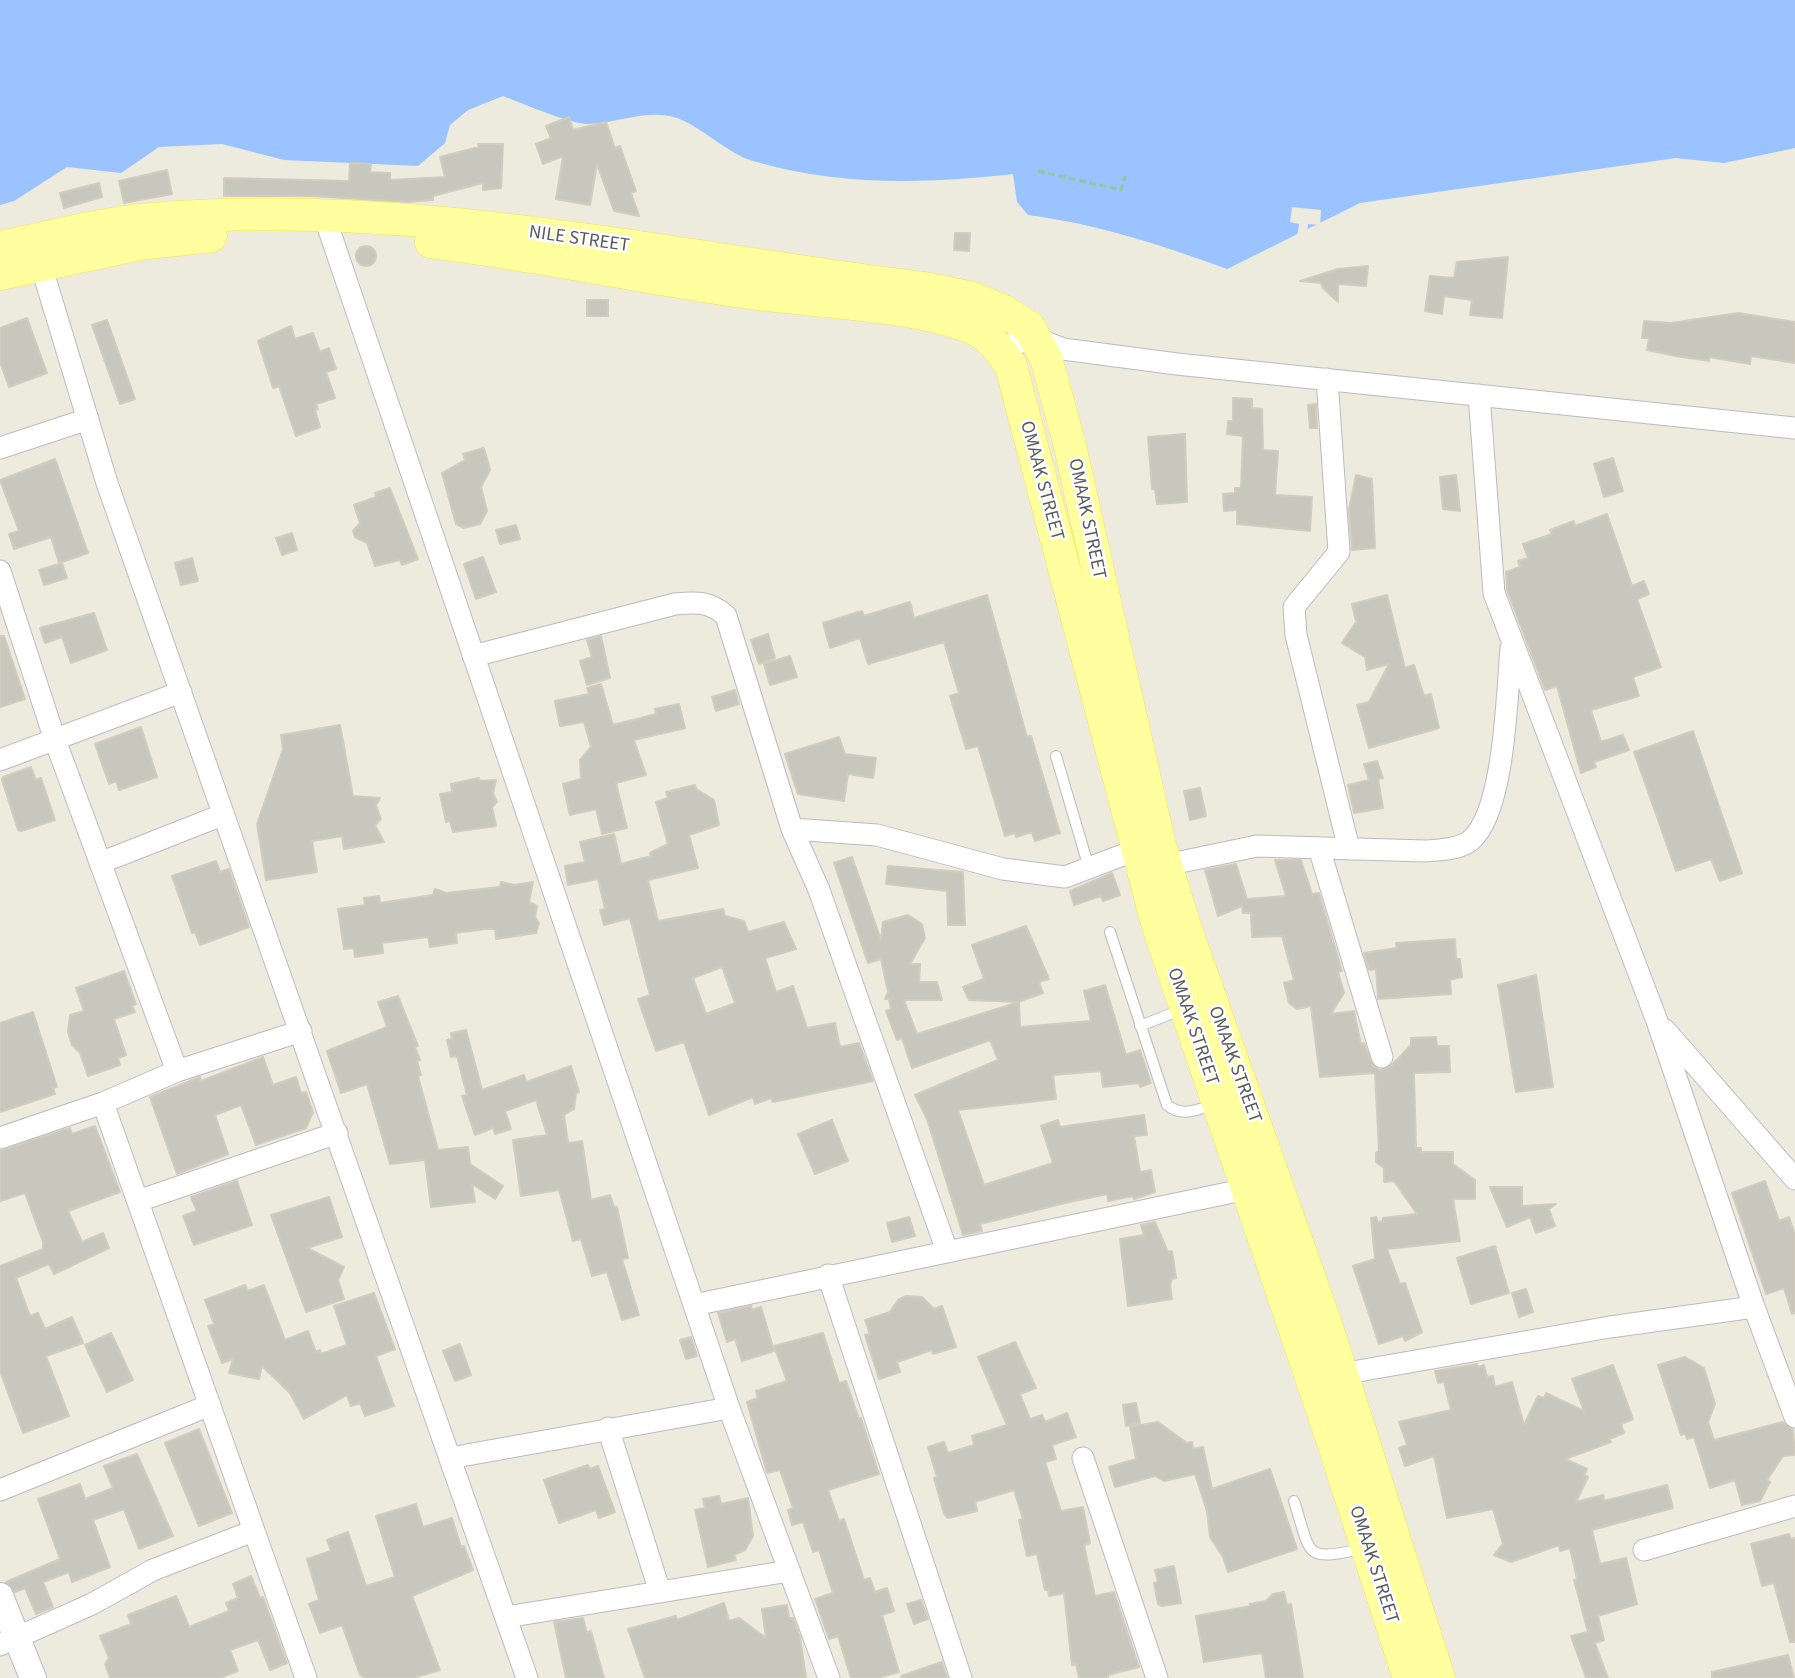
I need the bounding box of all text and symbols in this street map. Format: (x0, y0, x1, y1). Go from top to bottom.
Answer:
street label: NILE STREET (527, 222, 631, 258)
street label: OMAAK STREET (1014, 419, 1068, 543)
street label: OMAAK STREET (1062, 457, 1110, 581)
street label: OMAAK STREET (1161, 965, 1223, 1089)
street label: OMAAK STREET (1202, 1003, 1266, 1127)
street label: OMAAK STREET (1343, 1503, 1403, 1627)

